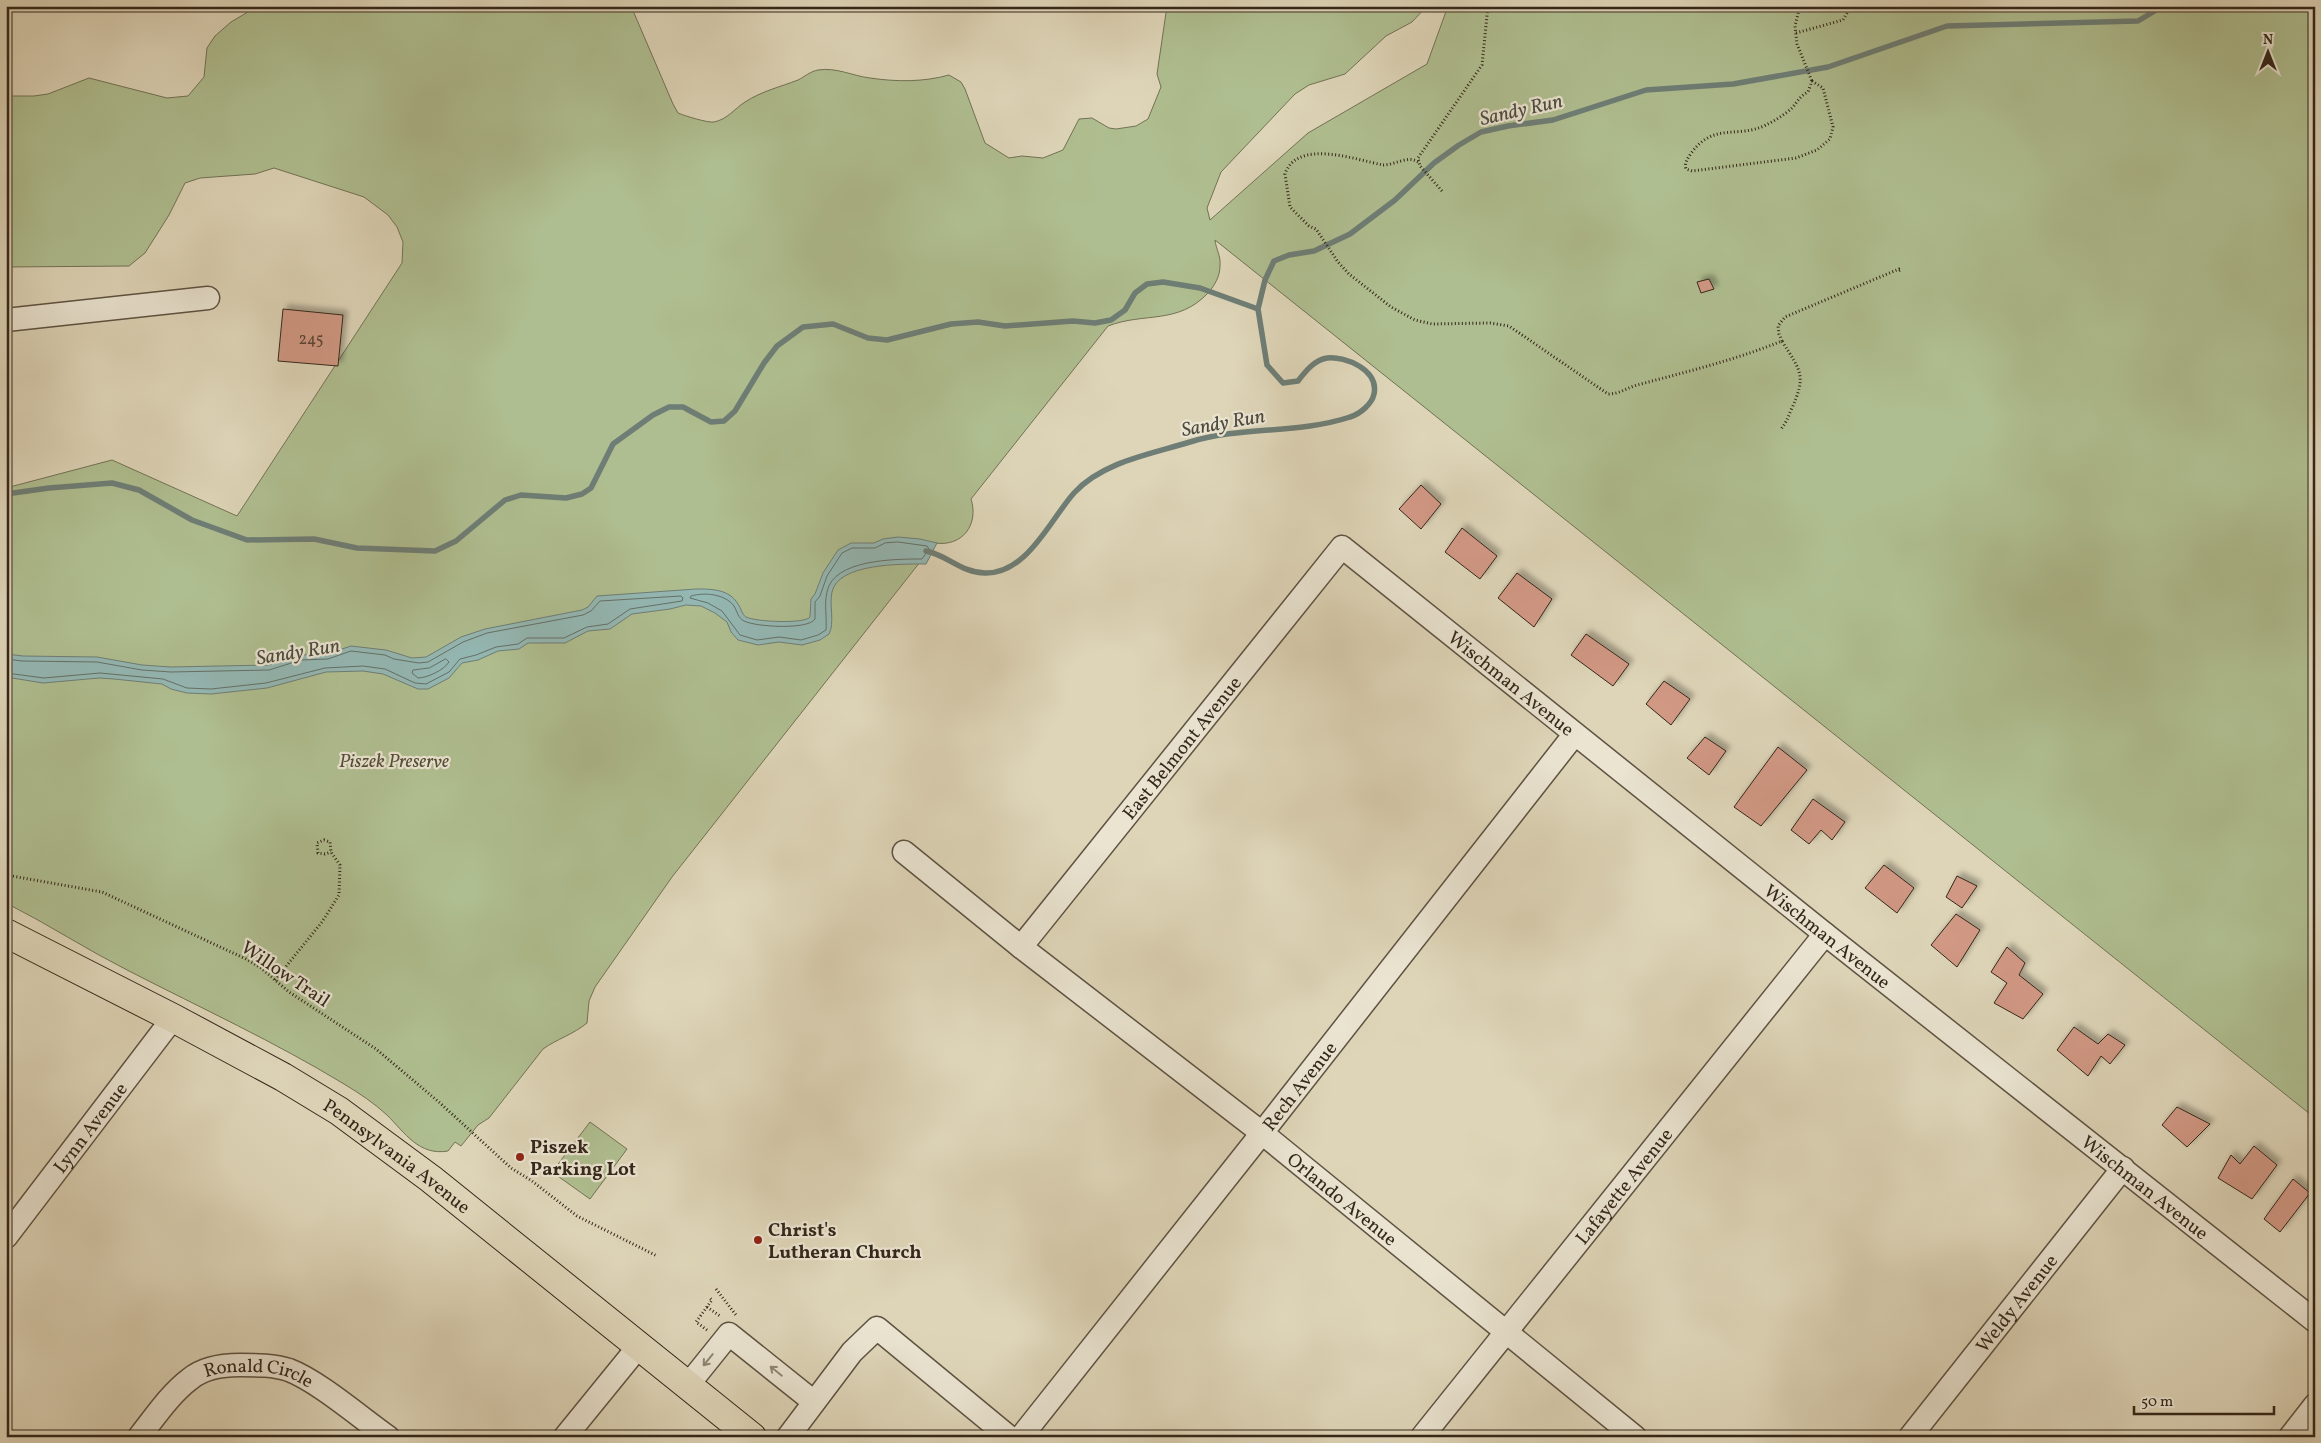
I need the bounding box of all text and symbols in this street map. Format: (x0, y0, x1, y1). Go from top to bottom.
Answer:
north arrow (2244, 28, 2294, 78)
text: N (2263, 31, 2273, 50)
water label: Sandy Run (1477, 88, 1566, 134)
house number: 245 (299, 329, 323, 351)
water label: Sandy Run (1179, 403, 1267, 445)
street label: Wischman Avenue (1441, 626, 1579, 743)
water label: Sandy Run (255, 633, 342, 673)
street label: East Belmont Avenue (1117, 671, 1248, 826)
park label: Piszek Preserve (339, 749, 449, 775)
street label: Wischman Avenue (1757, 879, 1895, 996)
street label: Willow Trail (235, 935, 335, 1014)
street label: Rech Avenue (1257, 1037, 1344, 1137)
street label: Lynn Avenue (48, 1078, 134, 1179)
street label: Pennsylvania Avenue (318, 1093, 475, 1221)
street label: Lafayette Avenue (1570, 1123, 1680, 1251)
street label: Wischman Avenue (2075, 1130, 2213, 1247)
place label: Piszek Parking Lot (530, 1135, 636, 1183)
street label: Orlando Avenue (1281, 1147, 1402, 1253)
marker: Piszek Parking Lot (514, 1151, 526, 1163)
place label: Christ's Lutheran Church (768, 1218, 922, 1266)
marker: Christ's Lutheran Church (752, 1234, 764, 1246)
street label: Weldy Avenue (1971, 1250, 2065, 1359)
one-way arrow (703, 1353, 714, 1366)
street label: Ronald Circle (201, 1354, 318, 1395)
one-way arrow (770, 1366, 783, 1377)
scale bar (2134, 1383, 2274, 1415)
text: 50 m (2141, 1392, 2173, 1413)

